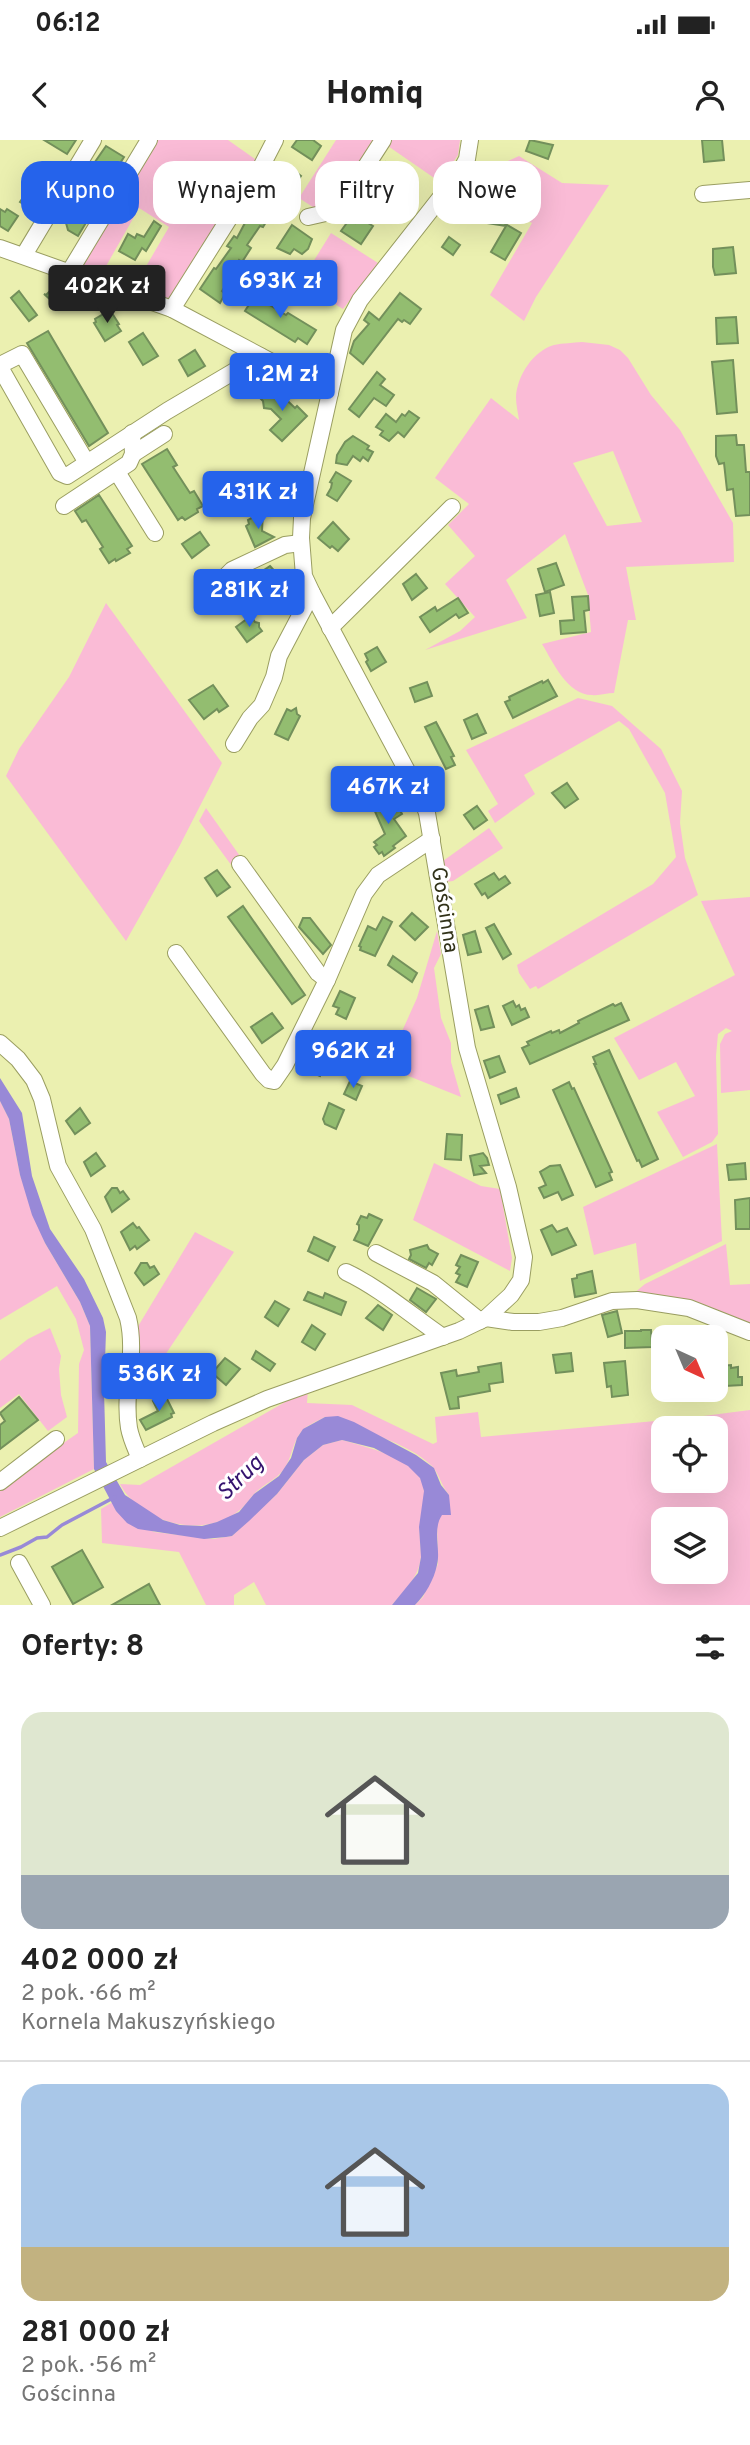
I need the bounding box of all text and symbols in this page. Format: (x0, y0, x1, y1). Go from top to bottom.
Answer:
text: 06:12 (35, 8, 101, 41)
text: Homiq (326, 75, 424, 115)
icon: back (21, 76, 59, 114)
icon: person (691, 76, 729, 114)
chip: Kupno (21, 161, 139, 224)
chip: Wynajem (153, 161, 301, 224)
chip: Filtry (315, 161, 419, 224)
chip: Nowe (433, 161, 541, 224)
pin: 693K zł (215, 260, 345, 320)
pin: 402K zł (42, 265, 172, 325)
text: 693K zł (238, 268, 322, 297)
text: 402K zł (64, 273, 150, 302)
pin: 1.2M zł (217, 354, 347, 413)
text: 1.2M zł (246, 361, 318, 390)
pin: 431K zł (193, 472, 323, 531)
text: 431K zł (219, 479, 297, 508)
pin: 281K zł (184, 570, 314, 629)
text: 281K zł (210, 577, 288, 606)
pin: 467K zł (323, 766, 453, 826)
text: 467K zł (347, 774, 429, 803)
street label: Gościnna (424, 865, 464, 955)
pin: 962K zł (288, 1030, 418, 1090)
text: 962K zł (311, 1038, 395, 1067)
north arrow (651, 1325, 728, 1402)
map controls (651, 1325, 728, 1584)
pin: 536K zł (94, 1354, 224, 1413)
text: 536K zł (117, 1361, 201, 1390)
button: locate (651, 1416, 728, 1493)
water label: Strug (212, 1450, 271, 1508)
button: layers (651, 1507, 728, 1584)
icon: filters (691, 1628, 729, 1666)
text: Oferty: 8 (21, 1629, 144, 1666)
icon: home (312, 1757, 438, 1883)
text: 402 000 zł (21, 1943, 178, 1980)
text: 2 pok. · 66 m² (21, 1980, 156, 2009)
text: Kornela Makuszyńskiego (21, 2009, 276, 2038)
icon: home (312, 2129, 438, 2255)
text: 281 000 zł (21, 2315, 170, 2352)
text: 2 pok. · 56 m² (21, 2352, 156, 2381)
text: Gościnna (21, 2381, 116, 2410)

